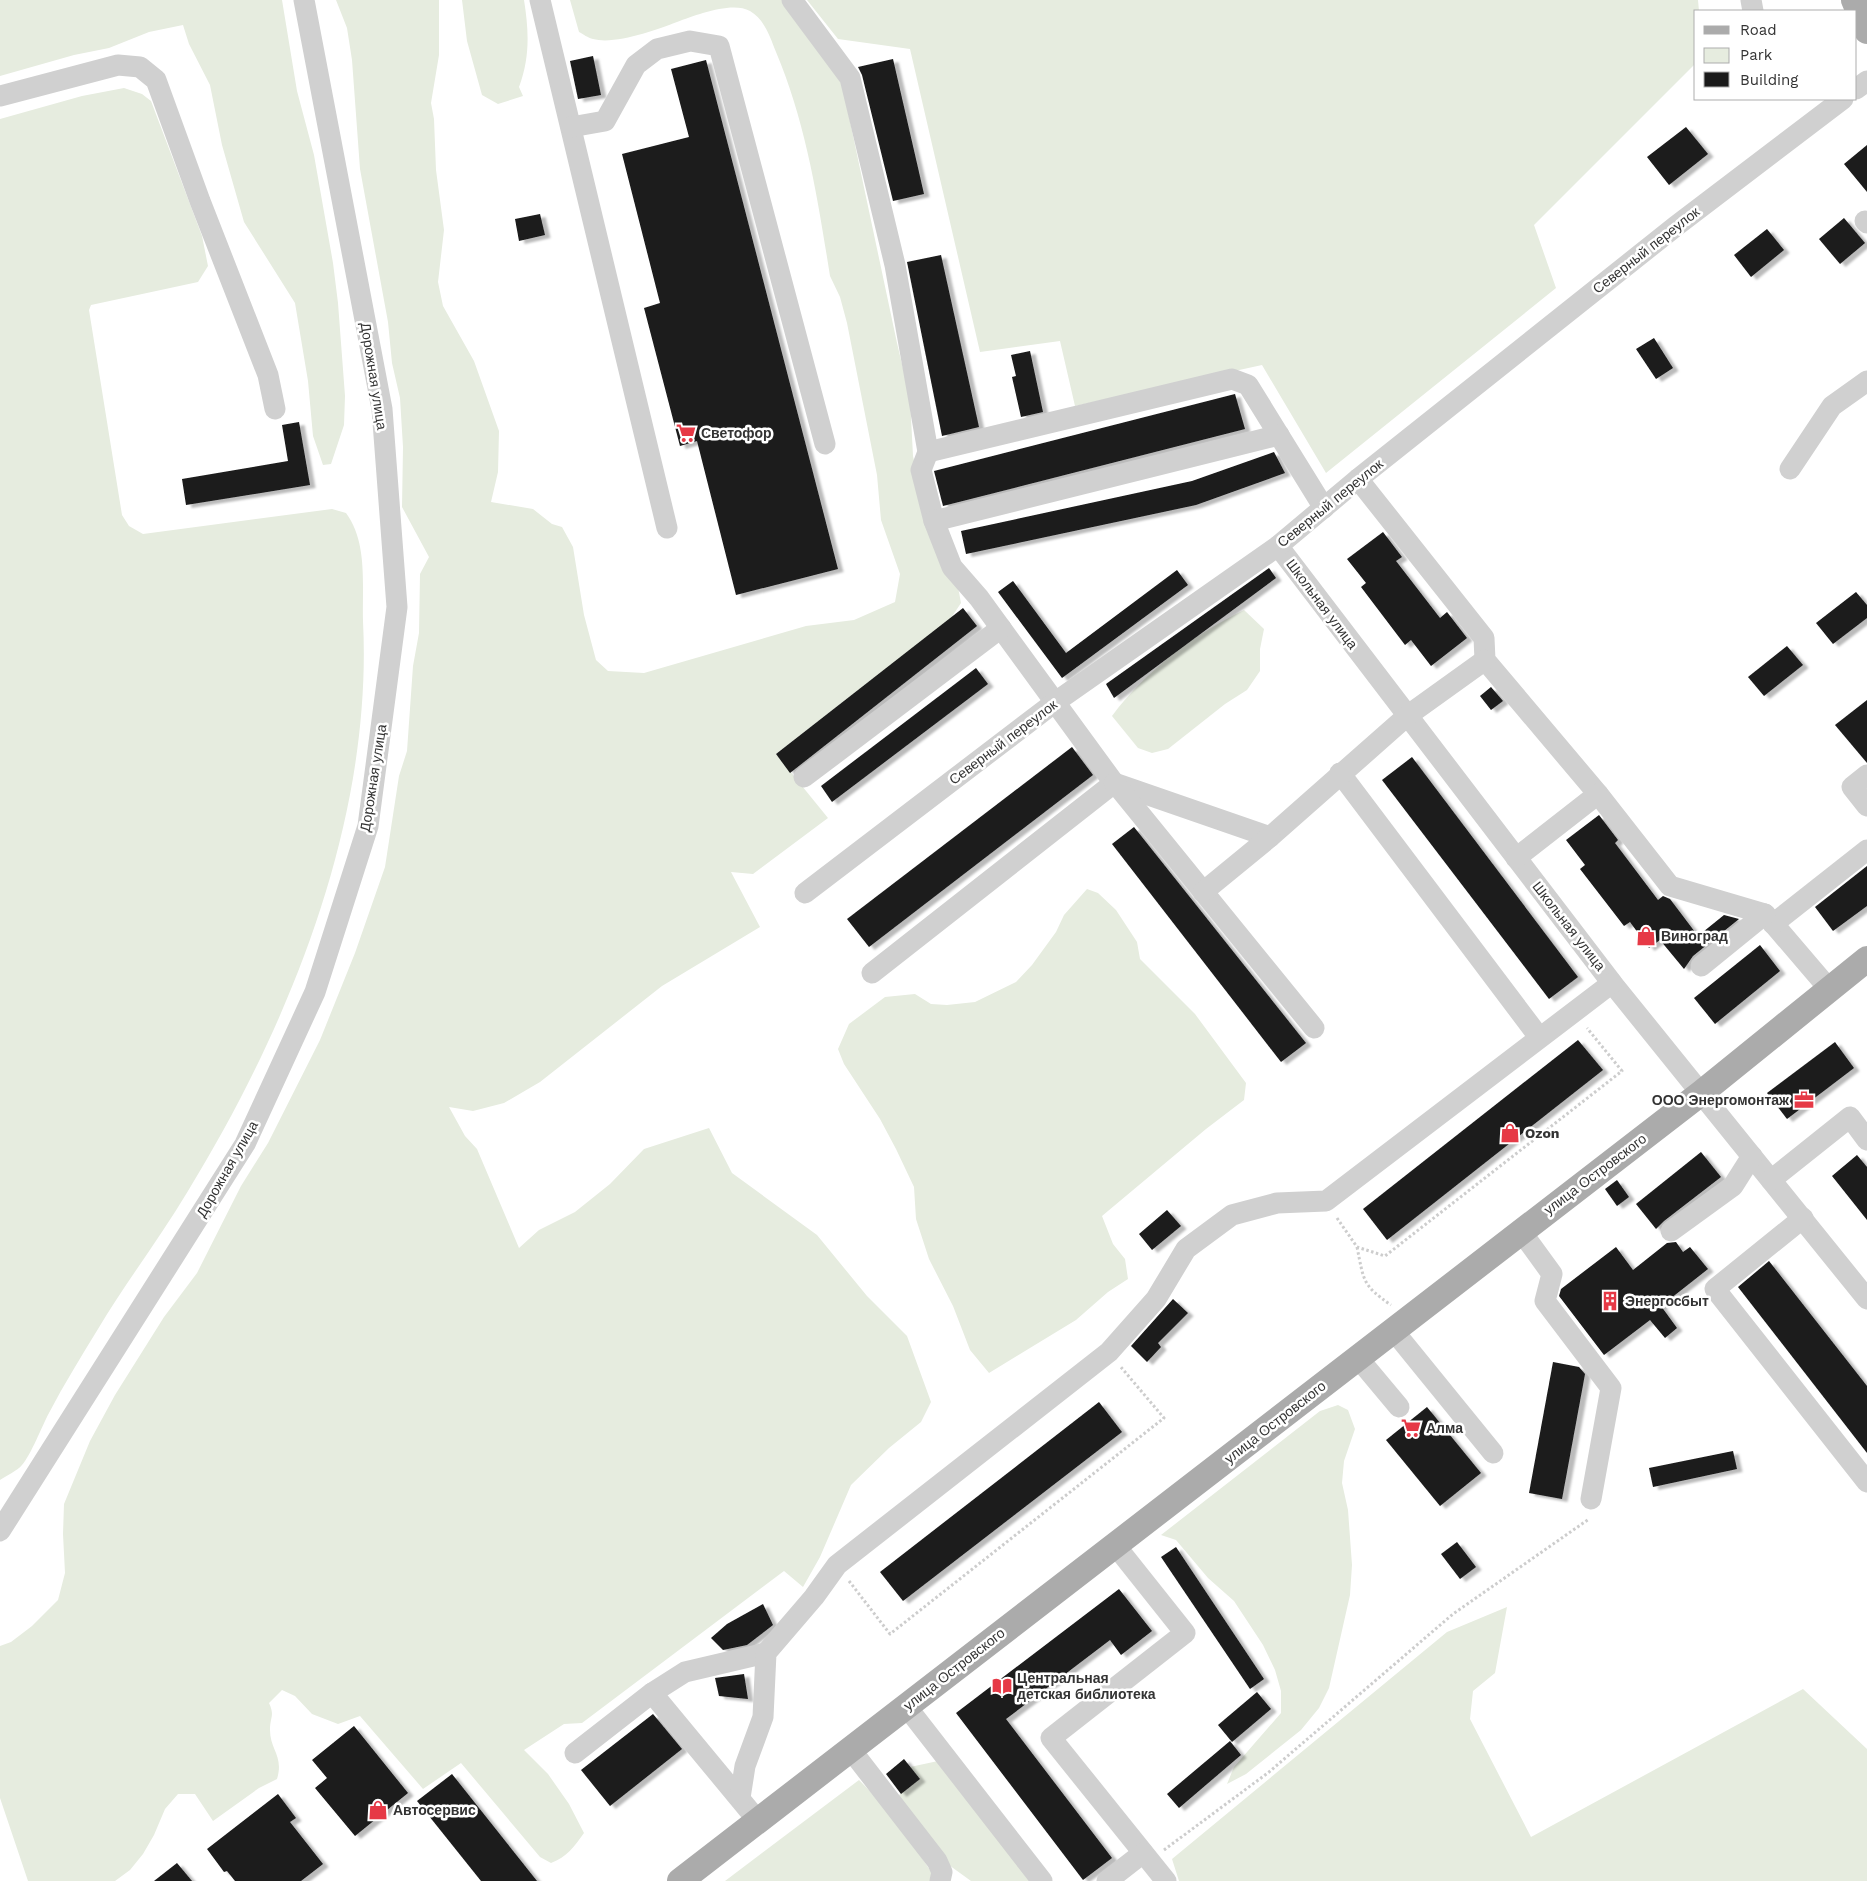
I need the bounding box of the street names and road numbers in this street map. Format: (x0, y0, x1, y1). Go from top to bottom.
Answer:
street label: Северный переулок (1590, 203, 1703, 297)
street label: Дорожная улица (358, 321, 390, 431)
street label: Северный переулок (1274, 455, 1387, 550)
street label: Школьная улица (1283, 556, 1361, 652)
street label: Северный переулок (946, 696, 1061, 788)
street label: Дорожная улица (357, 723, 389, 833)
street label: Школьная улица (1529, 878, 1609, 974)
street label: Дорожная улица (193, 1118, 261, 1220)
street label: улица Островского (1541, 1130, 1650, 1218)
street label: улица Островского (1221, 1377, 1329, 1466)
street label: улица Островского (900, 1624, 1008, 1713)

